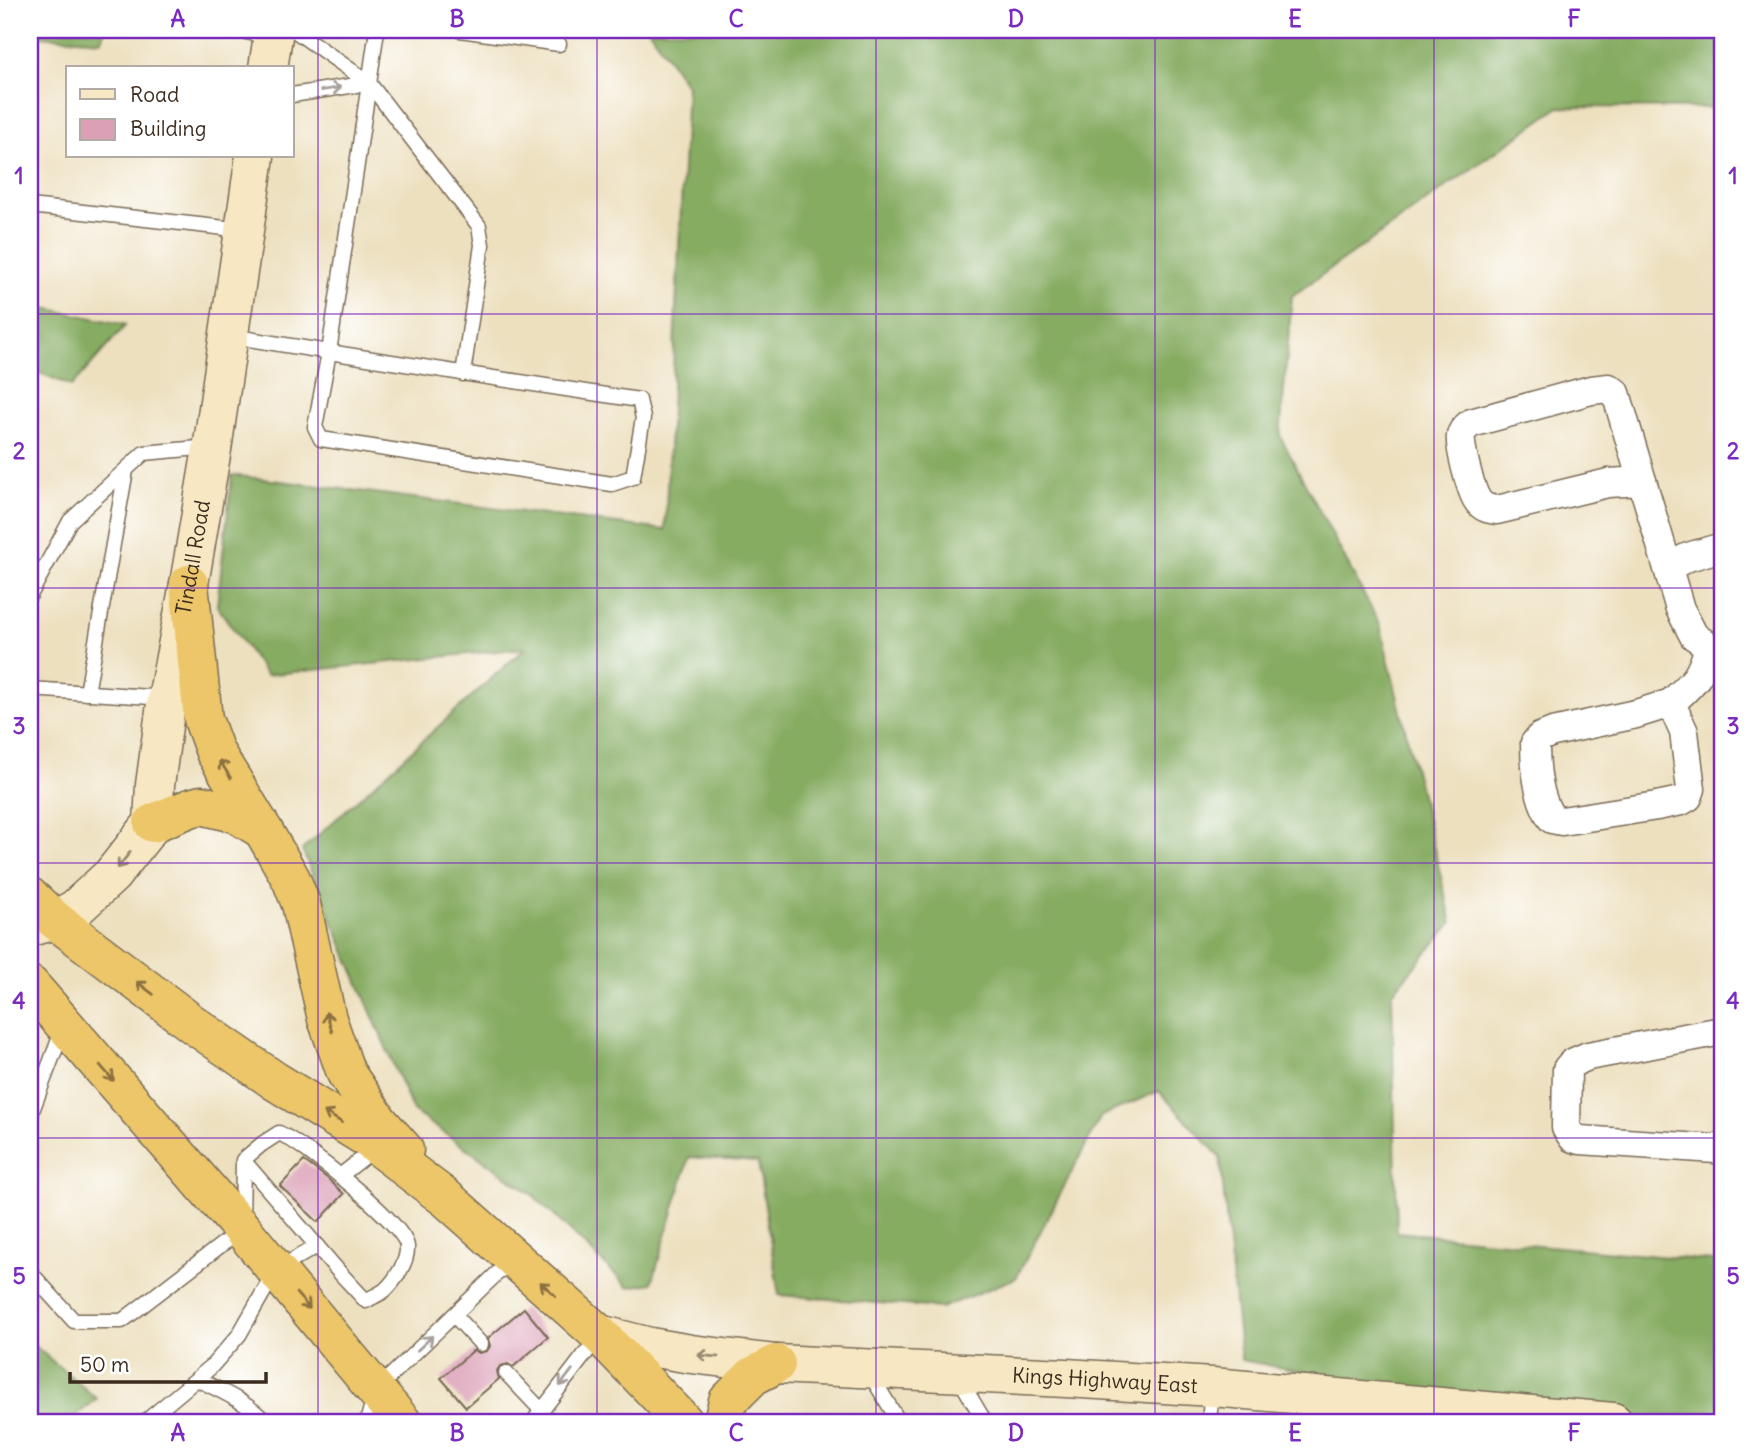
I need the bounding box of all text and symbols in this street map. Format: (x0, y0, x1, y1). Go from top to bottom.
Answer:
text: A (171, 4, 186, 33)
text: B (449, 4, 465, 33)
text: C (728, 4, 744, 33)
text: D (1008, 4, 1024, 33)
text: E (1288, 4, 1302, 33)
text: F (1567, 4, 1581, 33)
legend (66, 66, 294, 158)
text: Road (130, 81, 179, 108)
one-way arrow (319, 82, 342, 95)
text: Building (130, 115, 206, 142)
text: 1 (14, 161, 24, 190)
text: 1 (1728, 161, 1738, 190)
text: 2 (13, 436, 26, 465)
text: 2 (1727, 436, 1740, 465)
street label: Tindall Road (169, 498, 216, 617)
text: 3 (12, 711, 26, 740)
text: 3 (1726, 711, 1740, 740)
one-way arrow (218, 759, 232, 779)
one-way arrow (117, 850, 132, 868)
one-way arrow (136, 981, 155, 996)
text: 4 (12, 986, 26, 1015)
text: 4 (1726, 986, 1740, 1015)
one-way arrow (321, 1011, 334, 1033)
one-way arrow (99, 1064, 115, 1082)
one-way arrow (323, 1110, 343, 1124)
text: 5 (12, 1261, 26, 1290)
text: 5 (1726, 1261, 1740, 1290)
one-way arrow (539, 1281, 557, 1297)
one-way arrow (295, 1292, 311, 1310)
one-way arrow (416, 1334, 433, 1351)
scale bar (70, 1340, 266, 1384)
one-way arrow (697, 1350, 720, 1363)
text: 50 m (80, 1351, 129, 1378)
street label: Kings Highway East (1011, 1361, 1198, 1399)
one-way arrow (559, 1369, 574, 1387)
text: A (171, 1418, 186, 1447)
text: B (449, 1418, 465, 1447)
text: C (728, 1418, 744, 1447)
text: D (1008, 1418, 1024, 1447)
text: E (1288, 1418, 1302, 1447)
text: F (1567, 1418, 1581, 1447)

